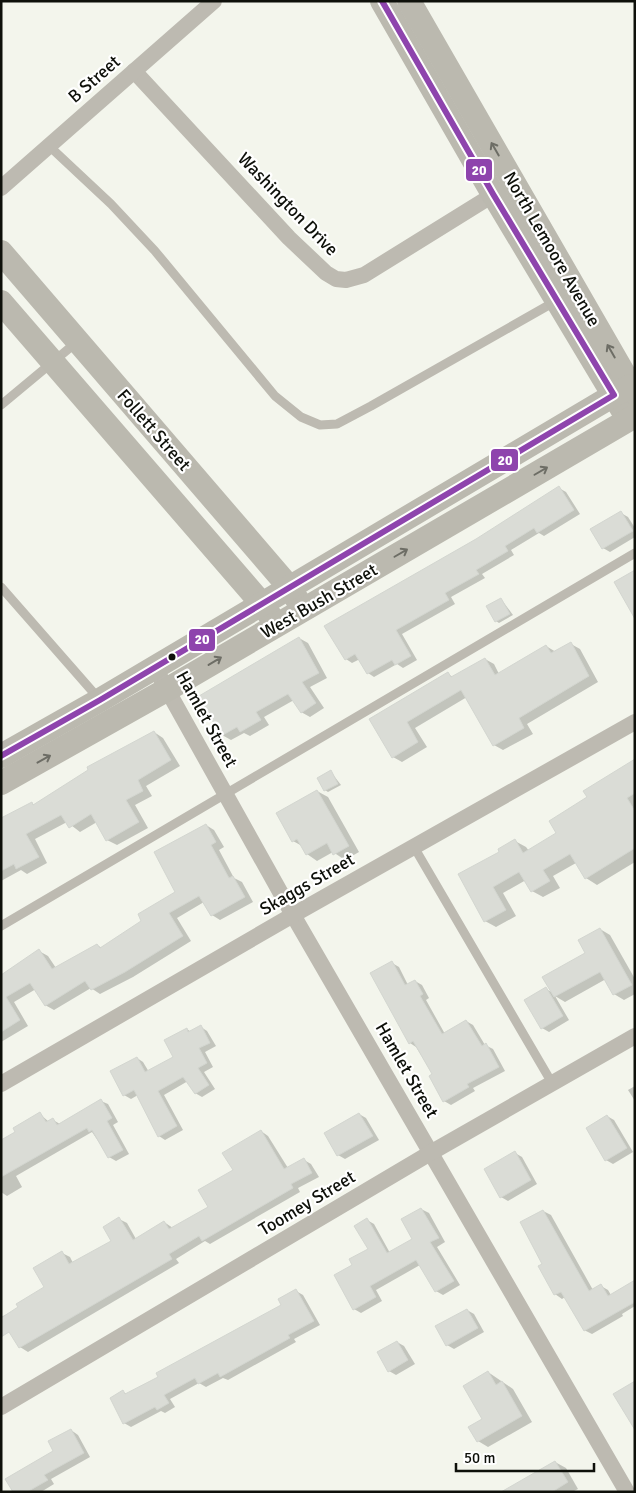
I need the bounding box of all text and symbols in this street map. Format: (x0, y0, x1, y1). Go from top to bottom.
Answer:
street label: B Street (63, 50, 125, 108)
one-way arrow (489, 142, 499, 157)
street label: Washington Drive (233, 148, 343, 260)
line badge: 20 (465, 158, 493, 182)
text: 20 (471, 162, 487, 179)
street label: North Lemoore Avenue (499, 168, 605, 330)
one-way arrow (605, 344, 615, 358)
street label: Follett Street (113, 385, 195, 475)
line badge: 20 (490, 448, 519, 472)
text: 20 (497, 452, 513, 469)
one-way arrow (534, 465, 548, 475)
one-way arrow (394, 548, 409, 558)
street label: West Bush Street (257, 559, 381, 643)
line badge: 20 (188, 628, 216, 652)
text: 20 (194, 631, 210, 648)
unlabelled marker (167, 652, 177, 662)
one-way arrow (208, 655, 222, 665)
street label: Hamlet Street (171, 667, 243, 771)
one-way arrow (36, 754, 51, 764)
street label: Skaggs Street (256, 848, 358, 920)
street label: Hamlet Street (371, 1018, 443, 1122)
street label: Toomey Street (255, 1166, 359, 1240)
scale bar (456, 1440, 594, 1472)
text: 50 m (464, 1449, 495, 1467)

